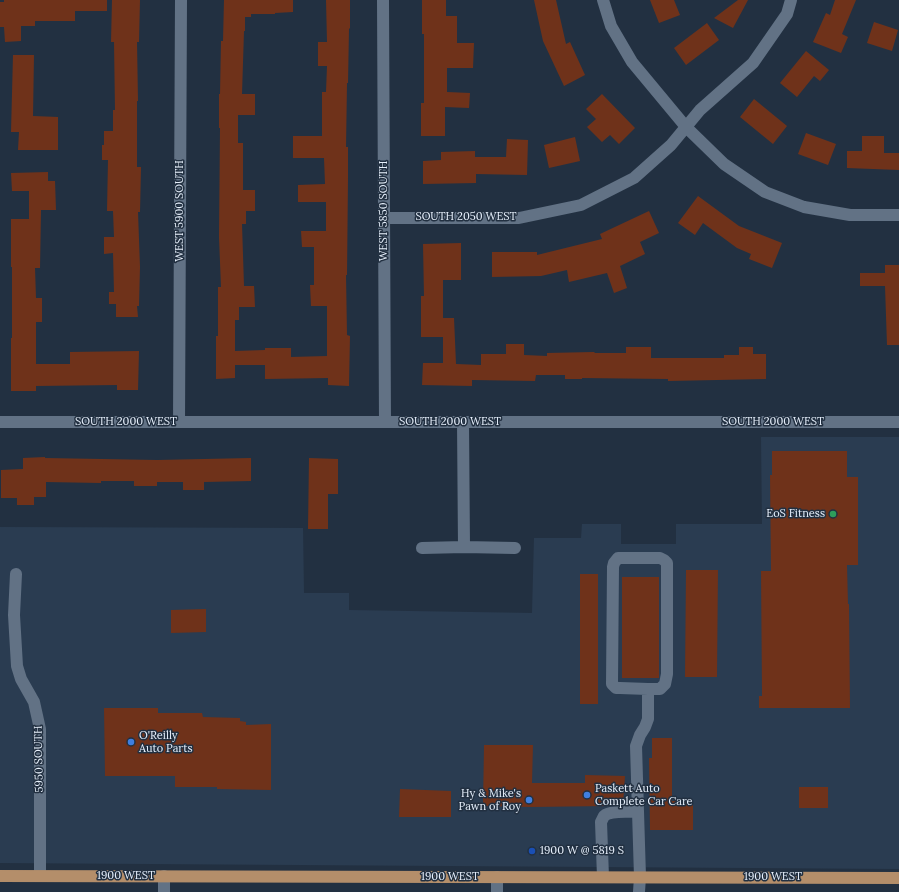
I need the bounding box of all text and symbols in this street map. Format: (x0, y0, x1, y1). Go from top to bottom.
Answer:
street label: WEST 5900 SOUTH (173, 160, 187, 262)
street label: WEST 5850 SOUTH (377, 161, 391, 261)
street label: SOUTH 2050 WEST (415, 210, 517, 224)
street label: SOUTH 2000 WEST (75, 415, 177, 429)
street label: SOUTH 2000 WEST (399, 415, 501, 429)
street label: SOUTH 2000 WEST (722, 415, 824, 429)
place label: EoS Fitness (766, 507, 825, 521)
marker: EoS Fitness (828, 509, 838, 519)
street label: 5950 SOUTH (32, 725, 46, 793)
place label: O'Reilly Auto Parts (139, 729, 192, 755)
marker: O'Reilly Auto Parts (126, 737, 136, 747)
place label: Paskett Auto Complete Car Care (595, 782, 693, 808)
place label: Hy & Mike's Pawn of Roy (459, 787, 521, 813)
marker: Paskett Auto Complete Car Care (582, 790, 592, 800)
marker: Hy & Mike's Pawn of Roy (524, 795, 534, 805)
place label: 1900 W @ 5819 S (540, 844, 624, 858)
marker: 1900 W @ 5819 S (527, 846, 537, 856)
street label: 1900 WEST (97, 869, 155, 883)
street label: 1900 WEST (421, 870, 479, 884)
street label: 1900 WEST (744, 870, 802, 884)

